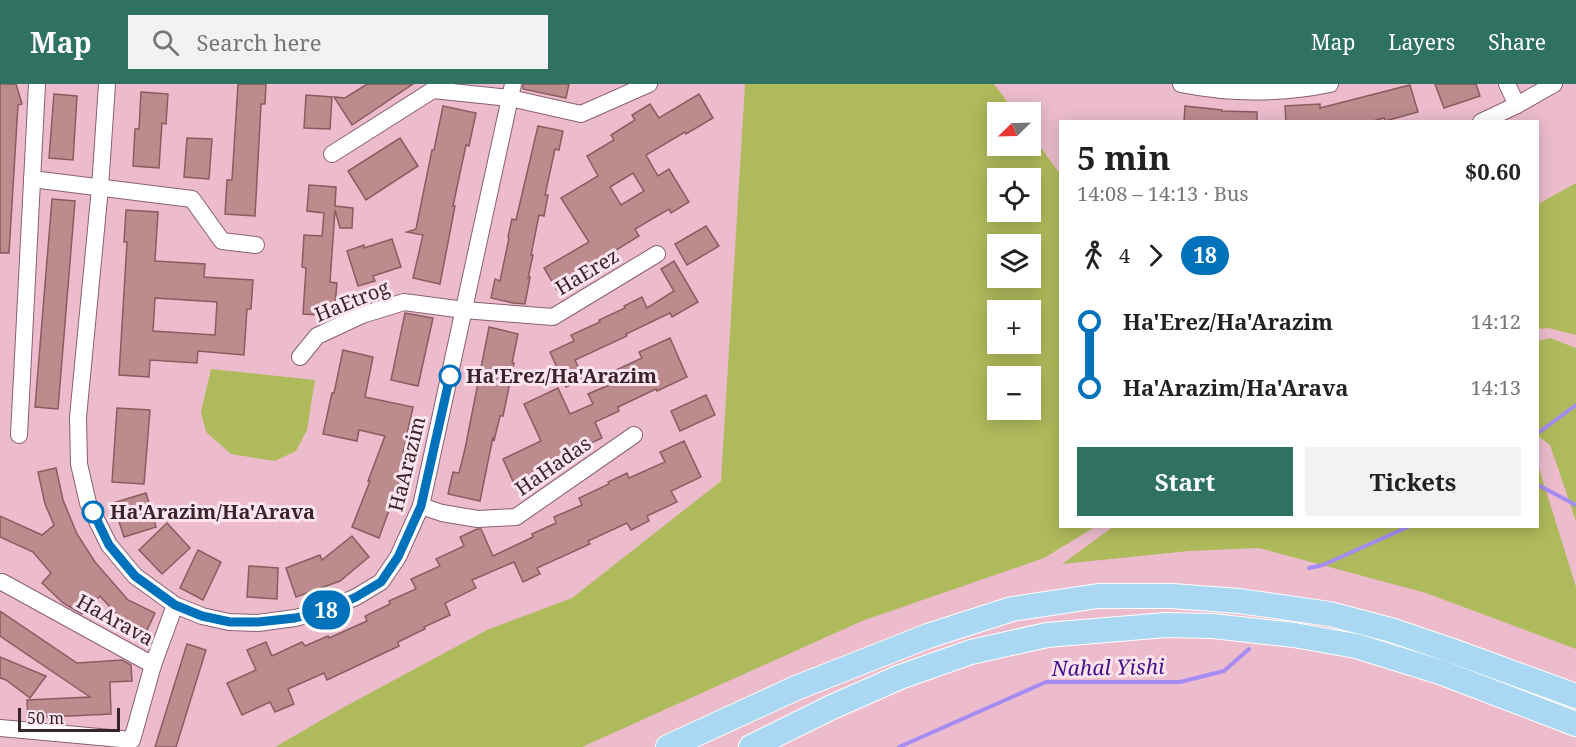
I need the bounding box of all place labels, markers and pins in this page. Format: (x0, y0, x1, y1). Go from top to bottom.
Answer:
place label: Ha'Erez/Ha'Arazim (466, 362, 657, 389)
marker: Ha'Erez/Ha'Arazim (439, 365, 461, 387)
place label: Ha'Arazim/Ha'Arava (110, 498, 315, 525)
marker: Ha'Arazim/Ha'Arava (82, 501, 104, 523)

